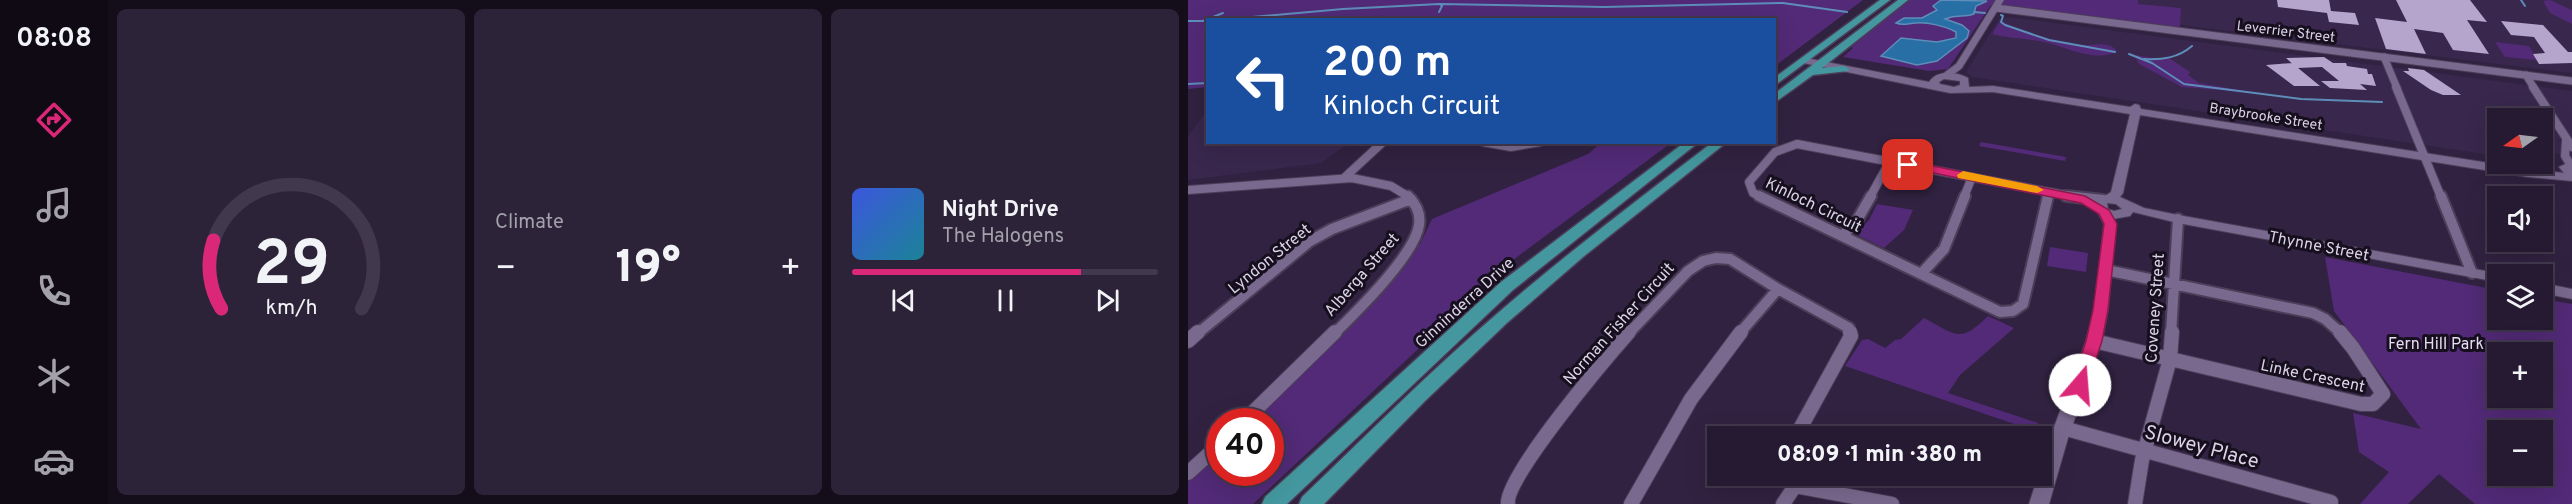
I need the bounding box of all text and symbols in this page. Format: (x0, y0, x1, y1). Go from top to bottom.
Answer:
street label: Leverrier Street (2236, 18, 2336, 47)
text: 08:08 (16, 22, 92, 56)
text: 200 m (1323, 38, 1451, 91)
icon: left (1224, 42, 1302, 120)
text: Kinloch Circuit (1323, 90, 1500, 124)
icon: directions (33, 99, 75, 141)
street label: Braybrooke Street (2208, 100, 2324, 135)
north arrow (2487, 108, 2553, 174)
map controls (2487, 108, 2553, 486)
pin (1882, 139, 1933, 190)
icon: arrive (1891, 148, 1924, 181)
street label: Kinloch Circuit (1762, 174, 1865, 238)
icon: music (33, 184, 75, 226)
button: sound (2487, 186, 2553, 252)
text: Night Drive (942, 197, 1059, 224)
text: Climate (495, 210, 564, 236)
street label: Lyndon Street (1225, 220, 1316, 299)
text: The Halogens (942, 224, 1064, 250)
street label: Thynne Street (2267, 227, 2370, 266)
text: 29 (253, 228, 329, 307)
street label: Alberga Street (1321, 229, 1404, 321)
text: 19° (615, 241, 681, 298)
text: − (495, 249, 516, 291)
text: + (780, 249, 801, 291)
street label: Coveney Street (2142, 253, 2170, 364)
street label: Ginninderra Drive (1412, 254, 1519, 353)
street label: Norman Fisher Circuit (1559, 259, 1679, 389)
button: layers (2487, 264, 2553, 330)
icon: phone (33, 270, 75, 312)
icon: previous (887, 284, 920, 317)
icon: pause (989, 284, 1022, 317)
icon: next (1091, 284, 1124, 317)
text: km/h (265, 295, 317, 322)
park label: Fern Hill Park (2388, 335, 2484, 355)
button: + (2487, 342, 2553, 408)
position arrow (2048, 353, 2112, 417)
icon: climate (33, 355, 75, 397)
street label: Linke Crescent (2259, 356, 2367, 398)
speed limit sign: 40 (1206, 408, 1284, 486)
street label: Slowey Place (2141, 420, 2262, 476)
button: − (2487, 420, 2553, 486)
icon: car (33, 440, 75, 482)
text: 08:09 · 1 min · 380 m (1777, 442, 1982, 469)

